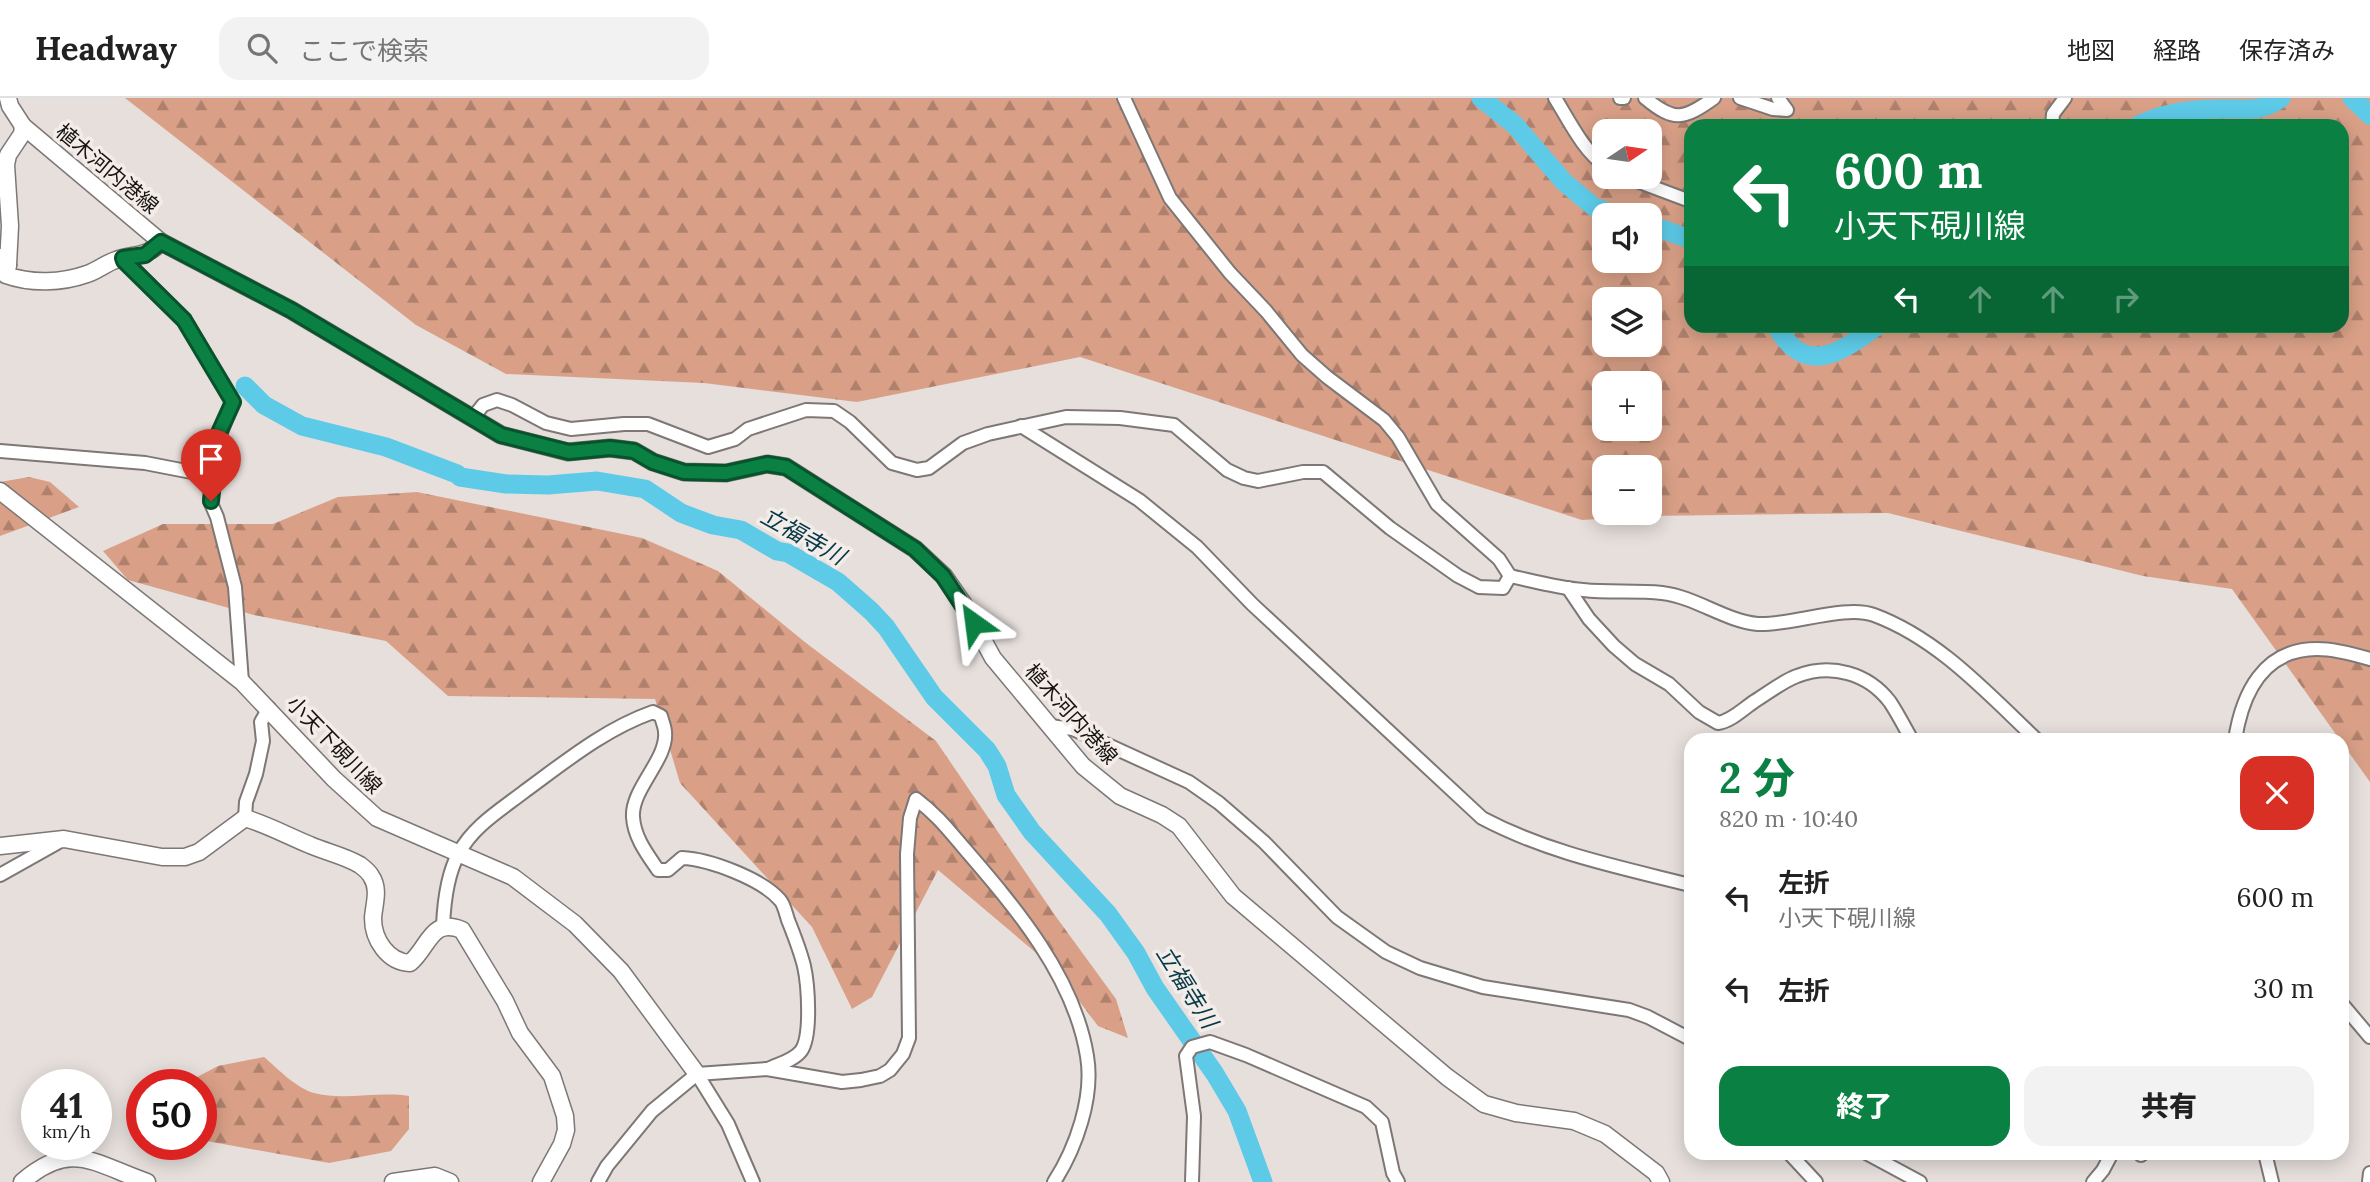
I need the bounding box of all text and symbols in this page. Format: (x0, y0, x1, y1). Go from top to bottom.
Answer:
search box (219, 17, 709, 80)
text: Headway (35, 27, 177, 69)
icon: search (243, 29, 281, 67)
text: ここで検索 (299, 34, 429, 67)
text: 地図 (2067, 35, 2115, 66)
text: 経路 (2153, 35, 2201, 66)
text: 保存済み (2239, 35, 2335, 66)
street label: 植木河内港線 (50, 118, 164, 219)
north arrow (1592, 119, 1662, 189)
map controls (1592, 119, 1662, 525)
text: 600 m (1834, 139, 1982, 201)
icon: left (1719, 147, 1810, 238)
button: sound (1592, 203, 1662, 273)
text: 小天下硯川線 (1834, 205, 2026, 246)
icon: left (1888, 280, 1926, 318)
icon: ahead (1961, 280, 1999, 318)
icon: ahead (2034, 280, 2072, 318)
icon: right (2107, 280, 2145, 318)
button: layers (1592, 287, 1662, 357)
button: + (1592, 371, 1662, 441)
pin (181, 429, 241, 501)
icon: arrive (192, 440, 230, 478)
button: − (1592, 455, 1662, 525)
water label: 立福寺川 (756, 501, 853, 572)
position arrow (937, 586, 1011, 660)
street label: 植木河内港線 (1019, 658, 1124, 770)
street label: 小天下硯川線 (281, 690, 388, 799)
text: 2 分 (1719, 751, 1794, 805)
button: close (2240, 756, 2314, 830)
text: 820 m · 10:40 (1719, 804, 1858, 833)
text: 左折 (1778, 866, 1830, 899)
icon: left (1719, 879, 1757, 917)
text: 600 m (2237, 881, 2314, 914)
text: 小天下硯川線 (1778, 903, 1916, 932)
water label: 立福寺川 (1151, 940, 1226, 1036)
icon: left (1719, 970, 1757, 1008)
text: 30 m (2253, 972, 2314, 1005)
text: 左折 (1778, 974, 1830, 1007)
button: 終了 (1719, 1066, 2010, 1146)
button: 共有 (2024, 1066, 2314, 1146)
speed limit sign: 50 (126, 1069, 217, 1160)
text: 41 (50, 1083, 83, 1128)
text: km/h (42, 1120, 91, 1143)

